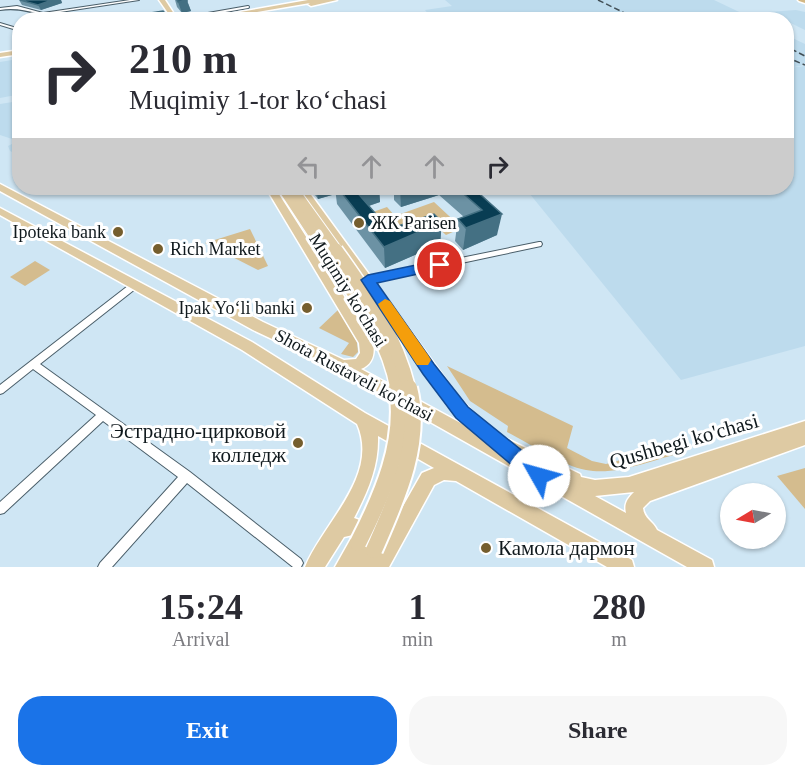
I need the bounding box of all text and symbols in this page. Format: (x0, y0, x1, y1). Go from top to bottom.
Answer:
icon: right (30, 36, 108, 114)
text: 210 m (129, 36, 238, 82)
text: Muqimiy 1-tor koʻchasi (129, 85, 387, 115)
icon: left (292, 150, 325, 183)
icon: ahead (355, 150, 388, 183)
icon: ahead (418, 150, 451, 183)
icon: right (481, 150, 514, 183)
place label: ЖК Parisen (371, 213, 457, 233)
marker: ЖК Parisen (352, 216, 366, 230)
place label: Ipoteka bank (13, 222, 106, 242)
marker: Ipoteka bank (111, 225, 125, 239)
street label: Muqimiy ko'chasi (305, 230, 391, 350)
place label: Rich Market (170, 239, 260, 259)
pin (414, 239, 465, 290)
marker: Rich Market (151, 242, 165, 256)
icon: arrive (423, 248, 456, 281)
place label: Ipak Yoʻli banki (179, 298, 295, 318)
marker: Ipak Yoʻli banki (300, 301, 314, 315)
street label: Shota Rustaveli ko'chasi (272, 325, 436, 425)
street label: Qushbegi ko'chasi (607, 408, 761, 474)
place label: Эстрадно-цирковой колледж (110, 419, 286, 467)
marker: Эстрадно-цирковой колледж (291, 436, 305, 450)
position arrow (507, 444, 571, 508)
north arrow (720, 483, 786, 549)
map controls (720, 483, 786, 549)
place label: Камола дармон (498, 536, 635, 560)
marker: Камола дармон (479, 541, 493, 555)
text: 15:24 (159, 587, 243, 627)
text: 1 (409, 587, 427, 627)
text: 280 (592, 587, 646, 627)
text: Arrival (172, 628, 230, 650)
text: min (402, 628, 433, 650)
text: m (611, 628, 627, 650)
button: Exit (18, 696, 397, 765)
button: Share (409, 696, 787, 765)

